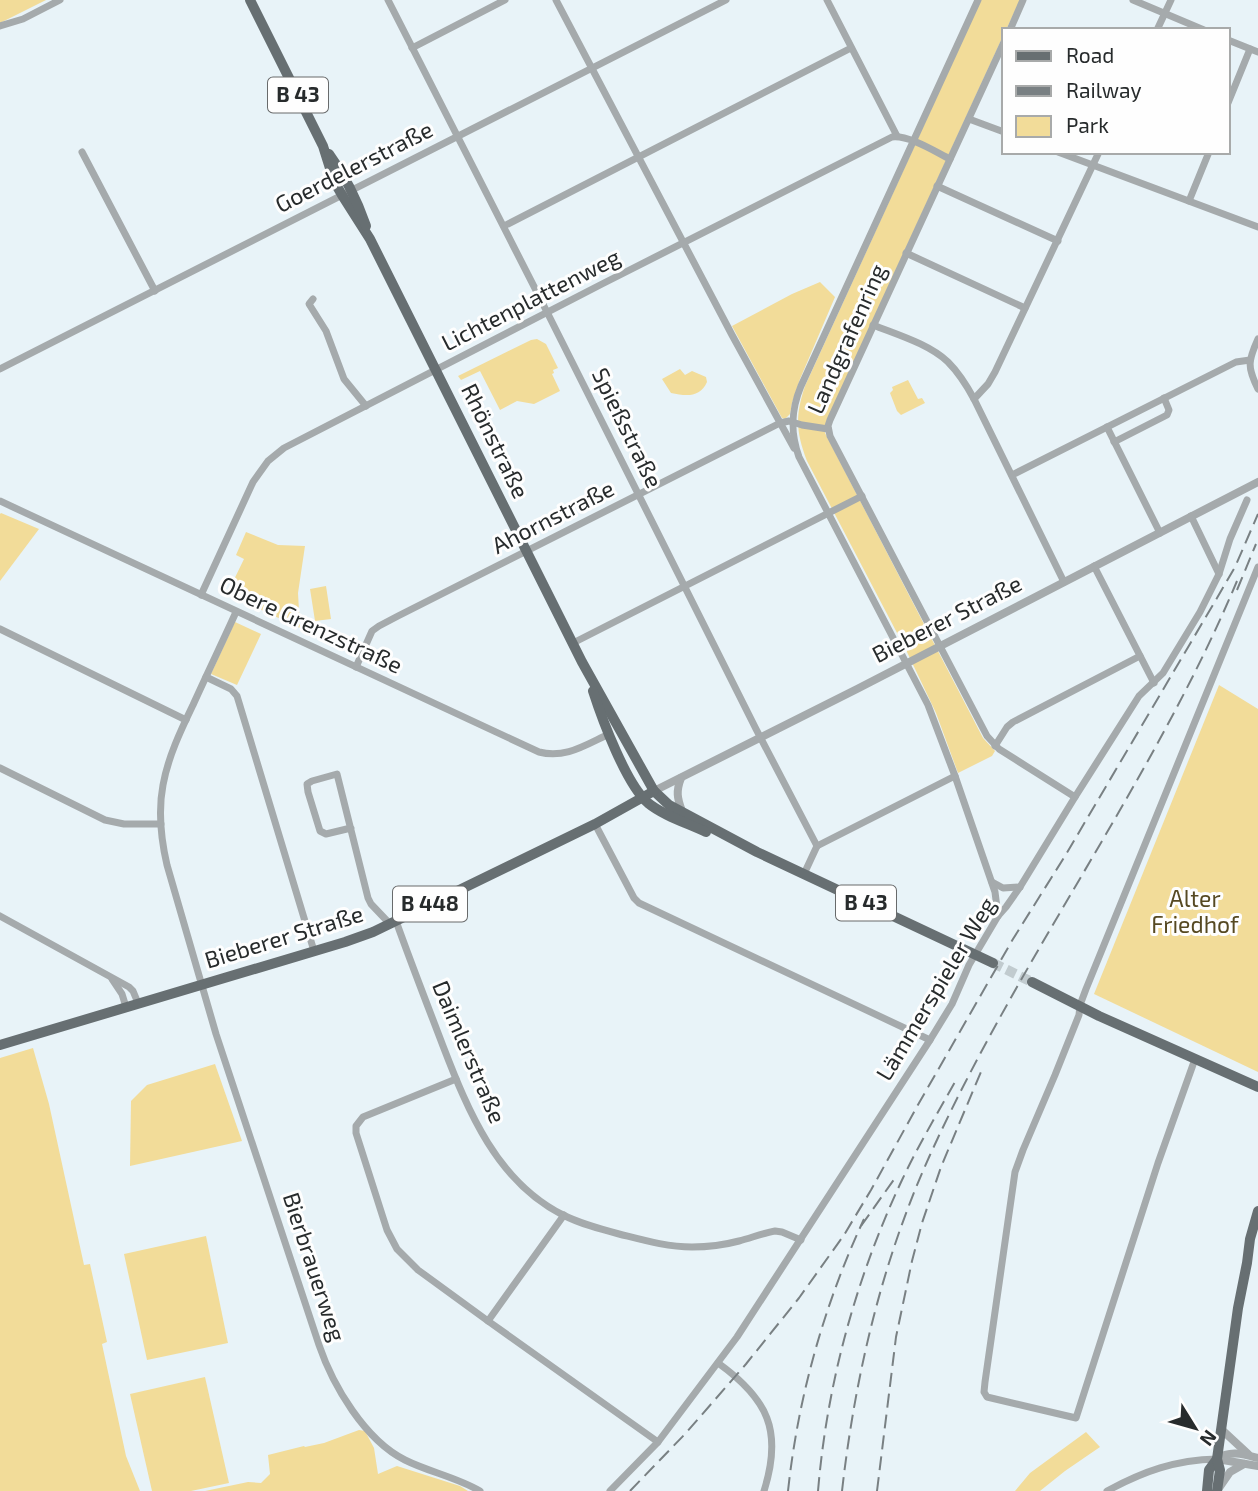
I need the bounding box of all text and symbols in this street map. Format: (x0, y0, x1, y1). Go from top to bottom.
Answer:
legend (1002, 28, 1230, 154)
text: Road (1066, 42, 1114, 67)
text: Railway (1066, 77, 1142, 102)
road number: B 43 (268, 78, 328, 112)
text: Park (1066, 112, 1109, 137)
street label: Goerdelerstraße (270, 114, 437, 218)
street label: Lichtenplattenweg (437, 242, 625, 356)
street label: Landgrafenring (801, 259, 892, 418)
street label: Spießstraße (587, 363, 669, 492)
street label: Rhönstraße (456, 379, 536, 503)
street label: Ahornstraße (487, 473, 618, 559)
street label: Bieberer Straße (867, 568, 1026, 668)
street label: Obere Grenzstraße (216, 570, 407, 679)
park label: Alter Friedhof (1151, 884, 1240, 938)
road number: B 448 (393, 886, 467, 922)
road number: B 43 (836, 886, 896, 920)
street label: Lämmerspieler Weg (869, 892, 1001, 1085)
street label: Bieberer Straße (201, 899, 366, 973)
street label: Daimlerstraße (427, 976, 513, 1127)
street label: Bierbrauerweg (278, 1189, 352, 1345)
north arrow (1160, 1393, 1230, 1463)
text: N (1196, 1426, 1222, 1451)

